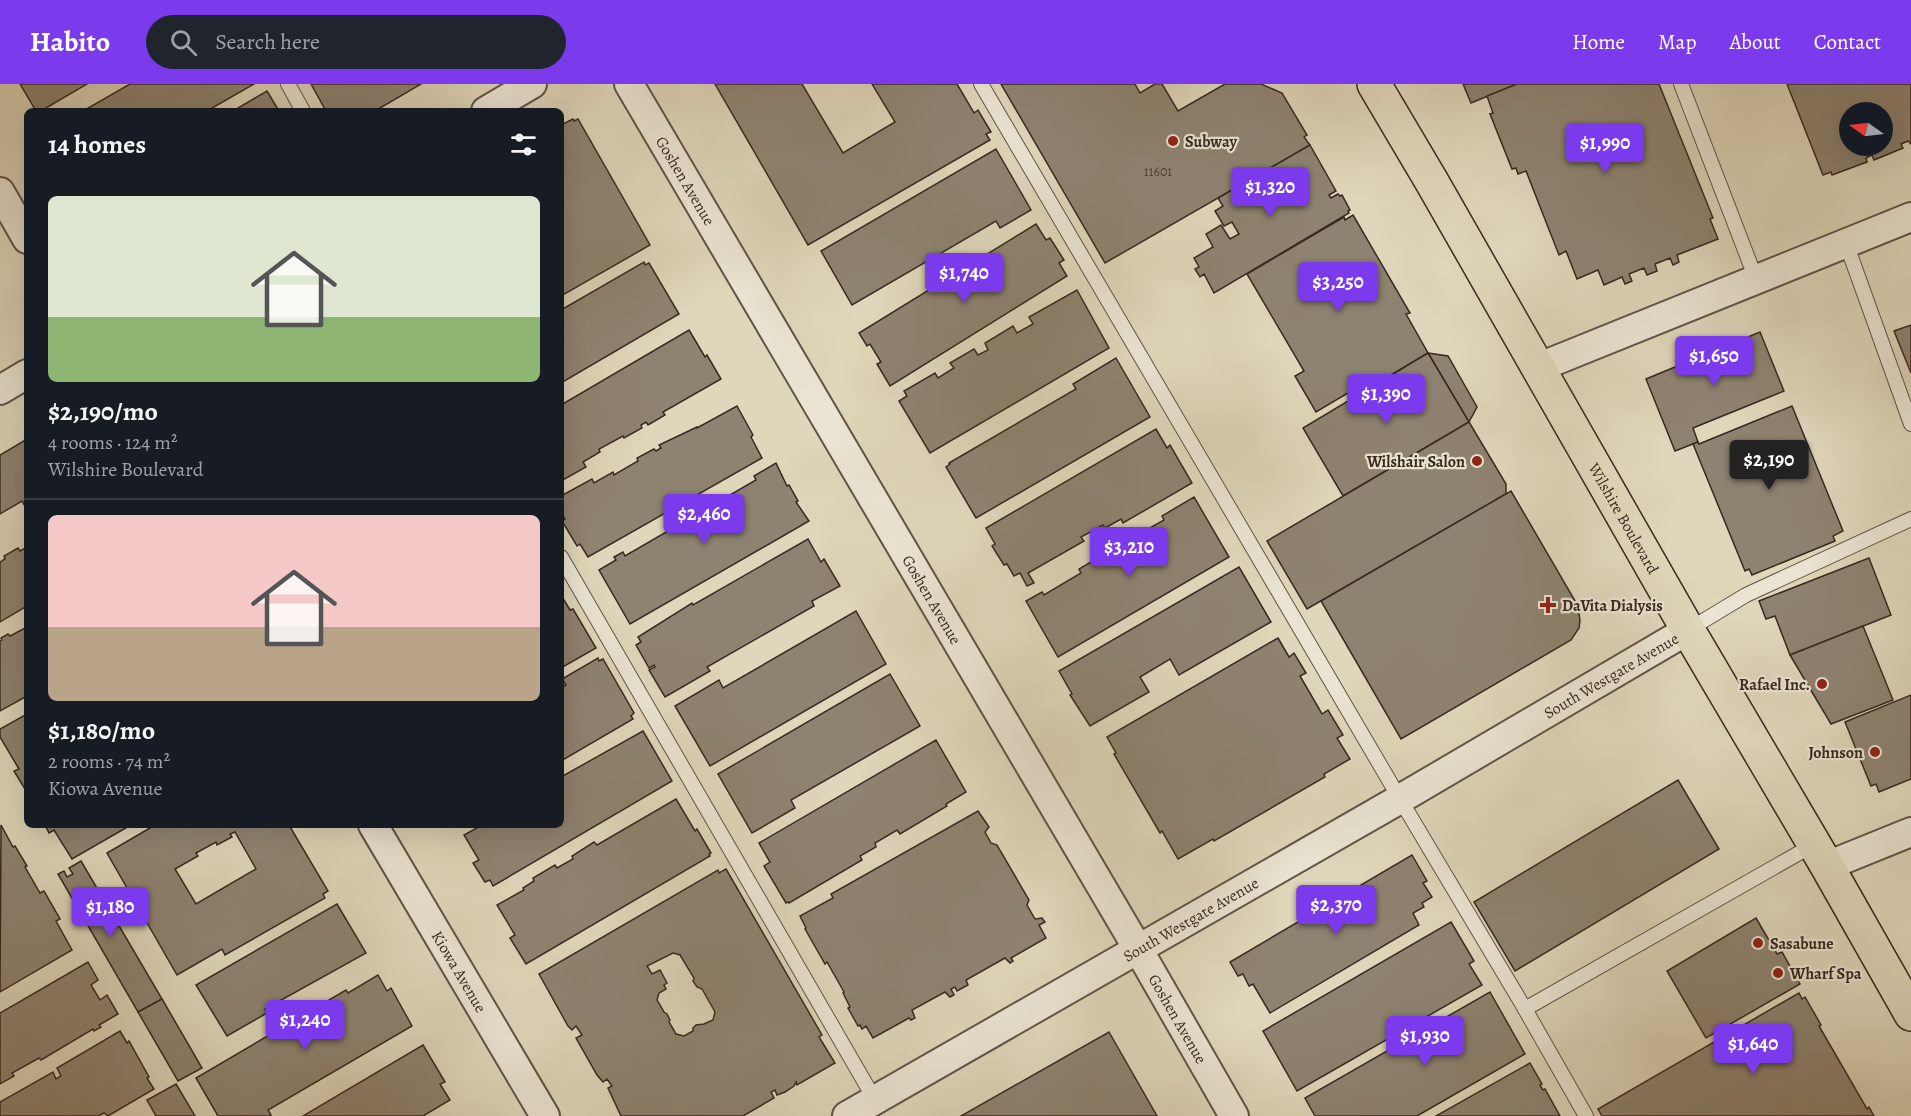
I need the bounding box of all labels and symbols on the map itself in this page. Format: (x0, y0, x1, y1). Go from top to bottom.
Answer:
north arrow (1839, 102, 1893, 156)
pin: $1,990 (1556, 123, 1654, 174)
place label: Subway (1185, 131, 1237, 153)
street label: Goshen Avenue (650, 132, 720, 230)
marker: Subway (1166, 134, 1180, 148)
house number: 11601 (1144, 162, 1172, 181)
pin: $1,320 (1221, 167, 1319, 218)
pin: $1,740 (915, 253, 1013, 304)
pin: $3,250 (1289, 262, 1387, 313)
pin: $1,650 (1665, 336, 1763, 387)
pin: $1,390 (1337, 374, 1435, 425)
pin: $2,190 (1720, 440, 1818, 491)
place label: Wilshair Salon (1366, 451, 1465, 473)
marker: Wilshair Salon (1470, 454, 1484, 468)
street label: Wilshire Boulevard (1582, 458, 1664, 578)
pin: $2,460 (655, 494, 753, 545)
pin: $3,210 (1080, 527, 1178, 578)
street label: Goshen Avenue (897, 551, 966, 649)
place label: DaVita Dialysis (1562, 595, 1663, 617)
marker: DaVita Dialysis (1539, 596, 1557, 614)
street label: South Westgate Avenue (1540, 628, 1683, 724)
place label: Rafael Inc. (1739, 674, 1810, 696)
marker: Rafael Inc. (1815, 677, 1829, 691)
place label: Johnson (1808, 742, 1863, 764)
marker: Johnson (1868, 745, 1882, 759)
street label: South Westgate Avenue (1119, 872, 1263, 968)
pin: $2,370 (1287, 885, 1385, 936)
pin: $1,180 (61, 887, 159, 938)
street label: Kiowa Avenue (426, 927, 491, 1017)
place label: Sasabune (1770, 933, 1834, 955)
marker: Sasabune (1751, 936, 1765, 950)
place label: Wharf Spa (1789, 963, 1862, 985)
marker: Wharf Spa (1771, 966, 1785, 980)
street label: Goshen Avenue (1143, 970, 1212, 1068)
pin: $1,240 (256, 1000, 354, 1051)
pin: $1,930 (1376, 1016, 1474, 1067)
pin: $1,640 (1704, 1024, 1802, 1075)

